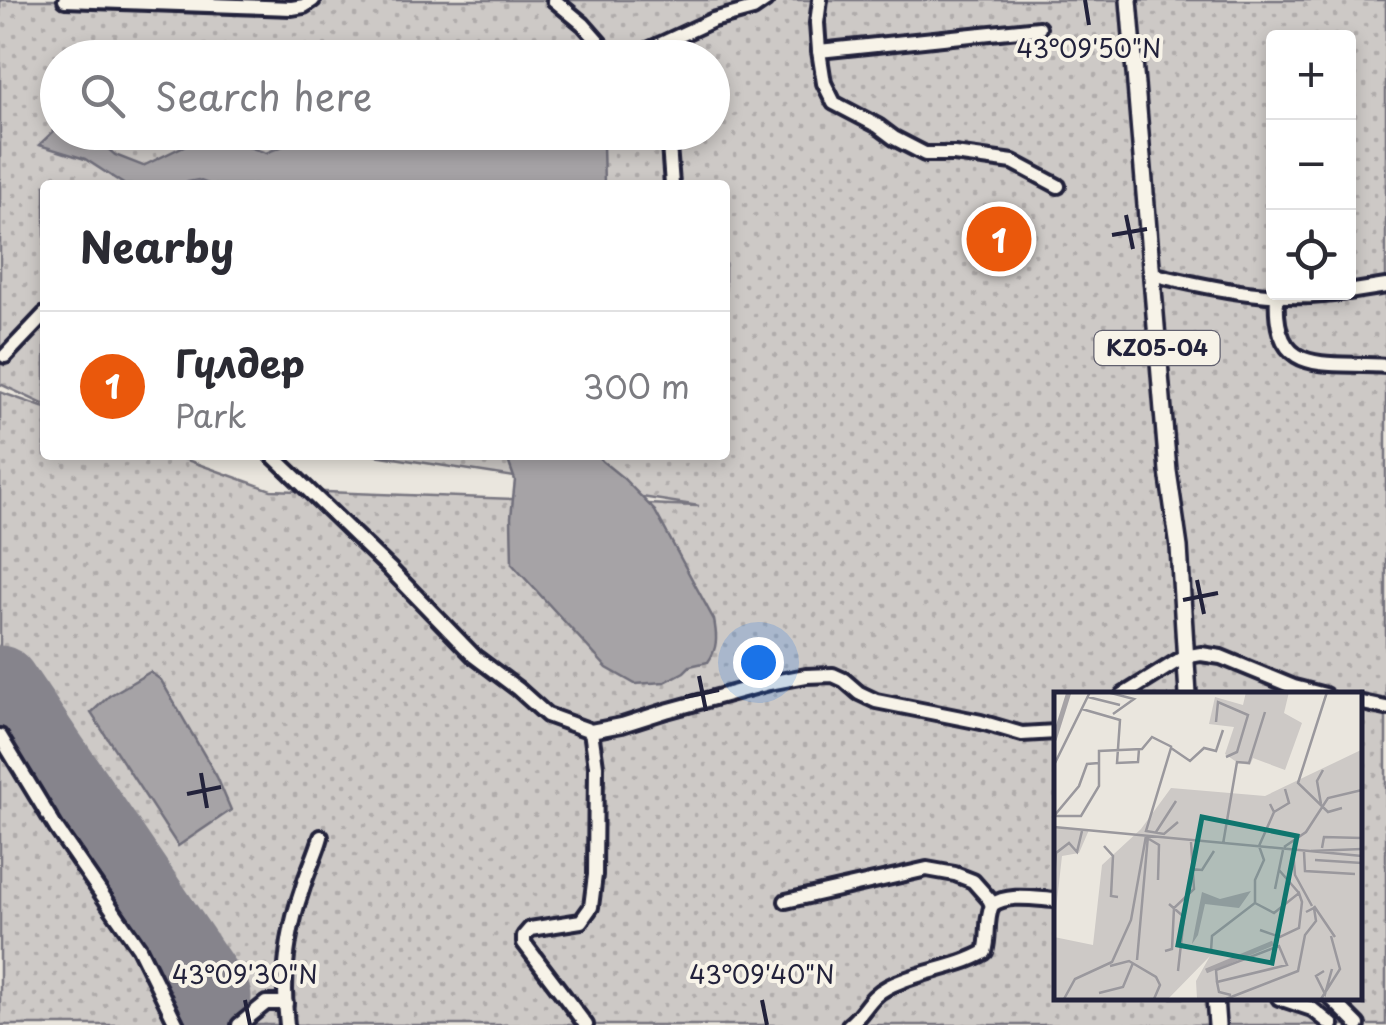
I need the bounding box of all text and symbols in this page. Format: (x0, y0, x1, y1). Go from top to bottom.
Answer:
text: 43°09'50"N (1017, 29, 1161, 67)
map controls (1266, 30, 1356, 300)
button: + (1266, 30, 1356, 120)
search box (40, 40, 730, 150)
text: Search here (155, 67, 372, 124)
icon: search (75, 68, 130, 123)
button: − (1266, 120, 1356, 210)
pin: 1 (966, 202, 1032, 276)
button: locate (1266, 210, 1356, 300)
text: Nearby (80, 214, 234, 277)
road number: KZ05-04 (1094, 331, 1220, 365)
text: Гүлдер (175, 334, 305, 391)
text: 1 (105, 362, 120, 410)
text: 300 m (582, 362, 690, 410)
text: Park (175, 391, 247, 439)
your location (733, 637, 784, 688)
inset map (1054, 692, 1361, 1000)
text: 43°09'30"N (172, 955, 318, 993)
text: 43°09'40"N (689, 955, 835, 993)

